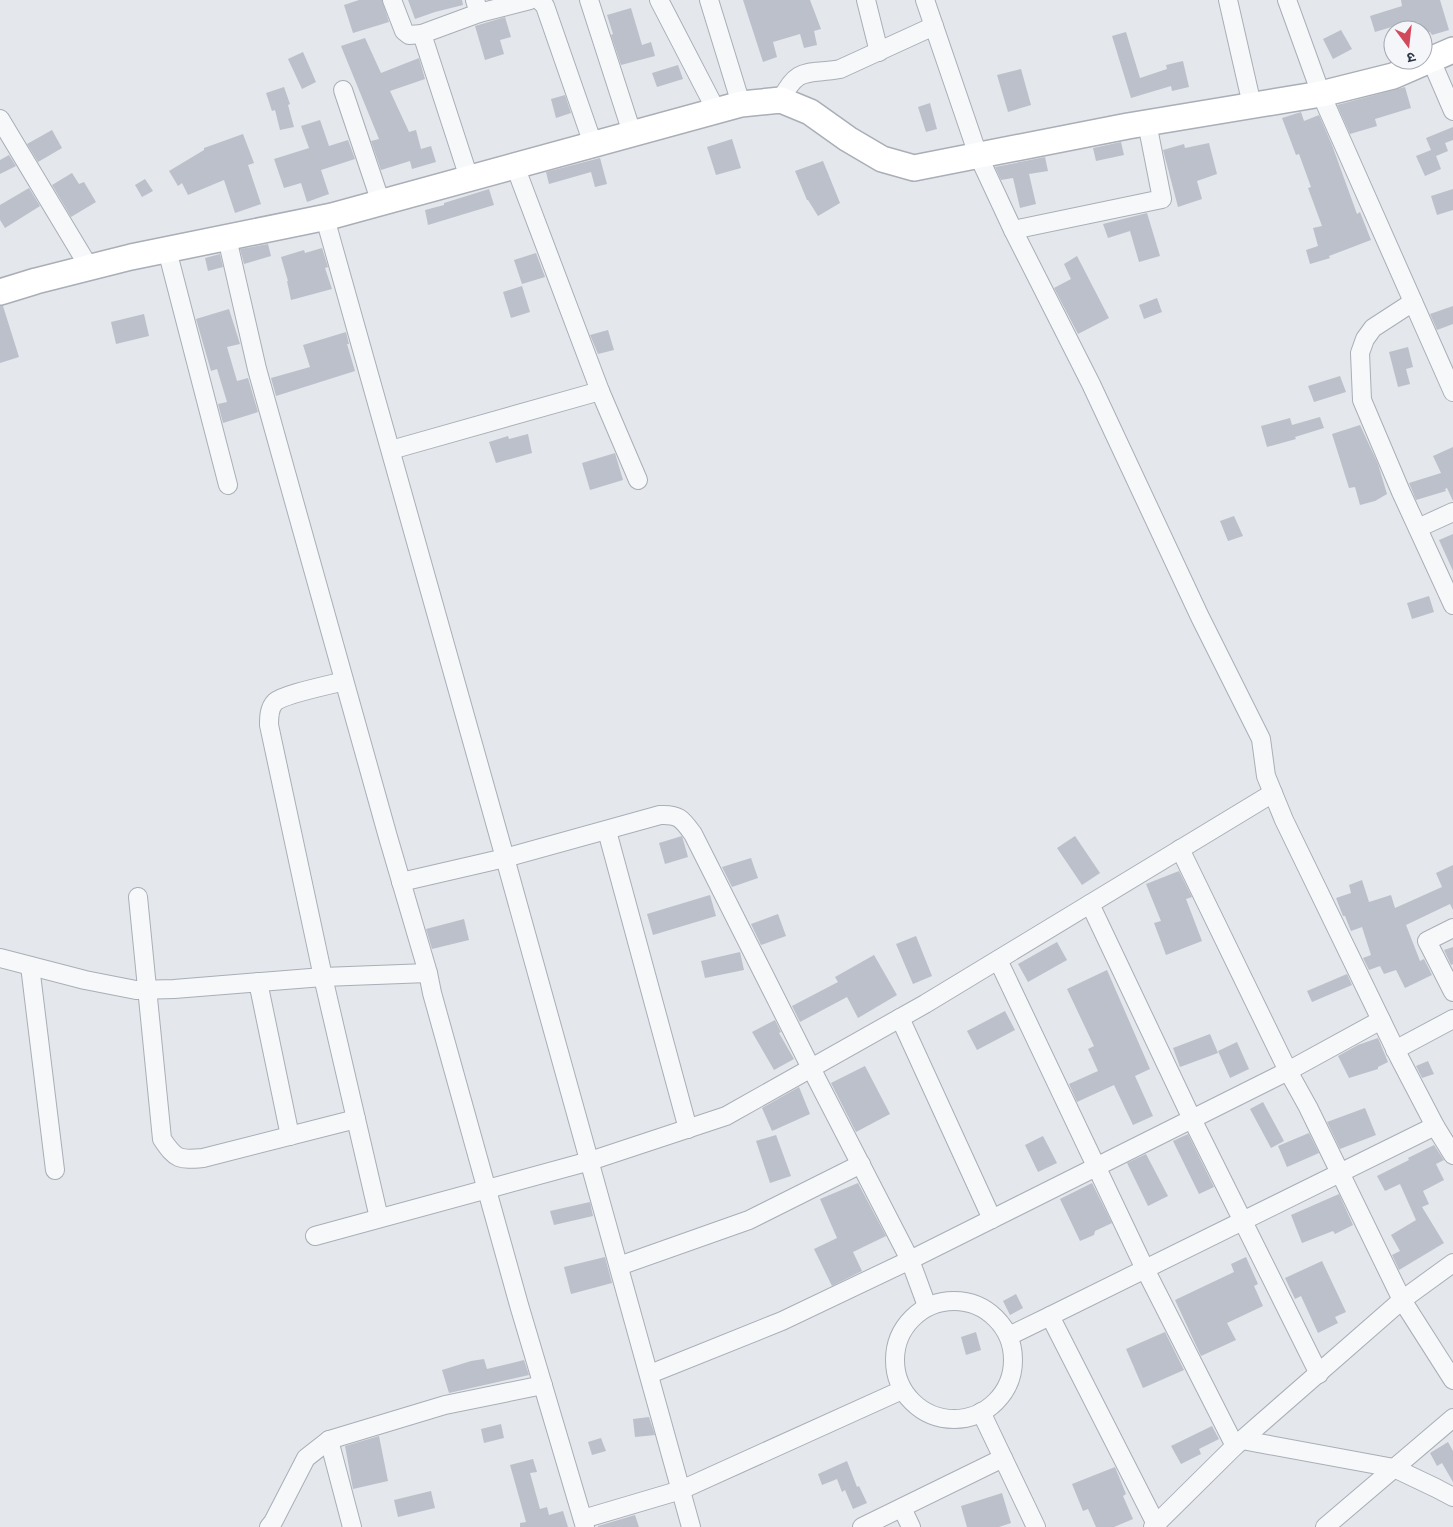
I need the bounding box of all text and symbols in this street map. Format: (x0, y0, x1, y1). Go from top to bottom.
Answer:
north arrow (1383, 20, 1433, 70)
text: उ (1405, 49, 1418, 68)

